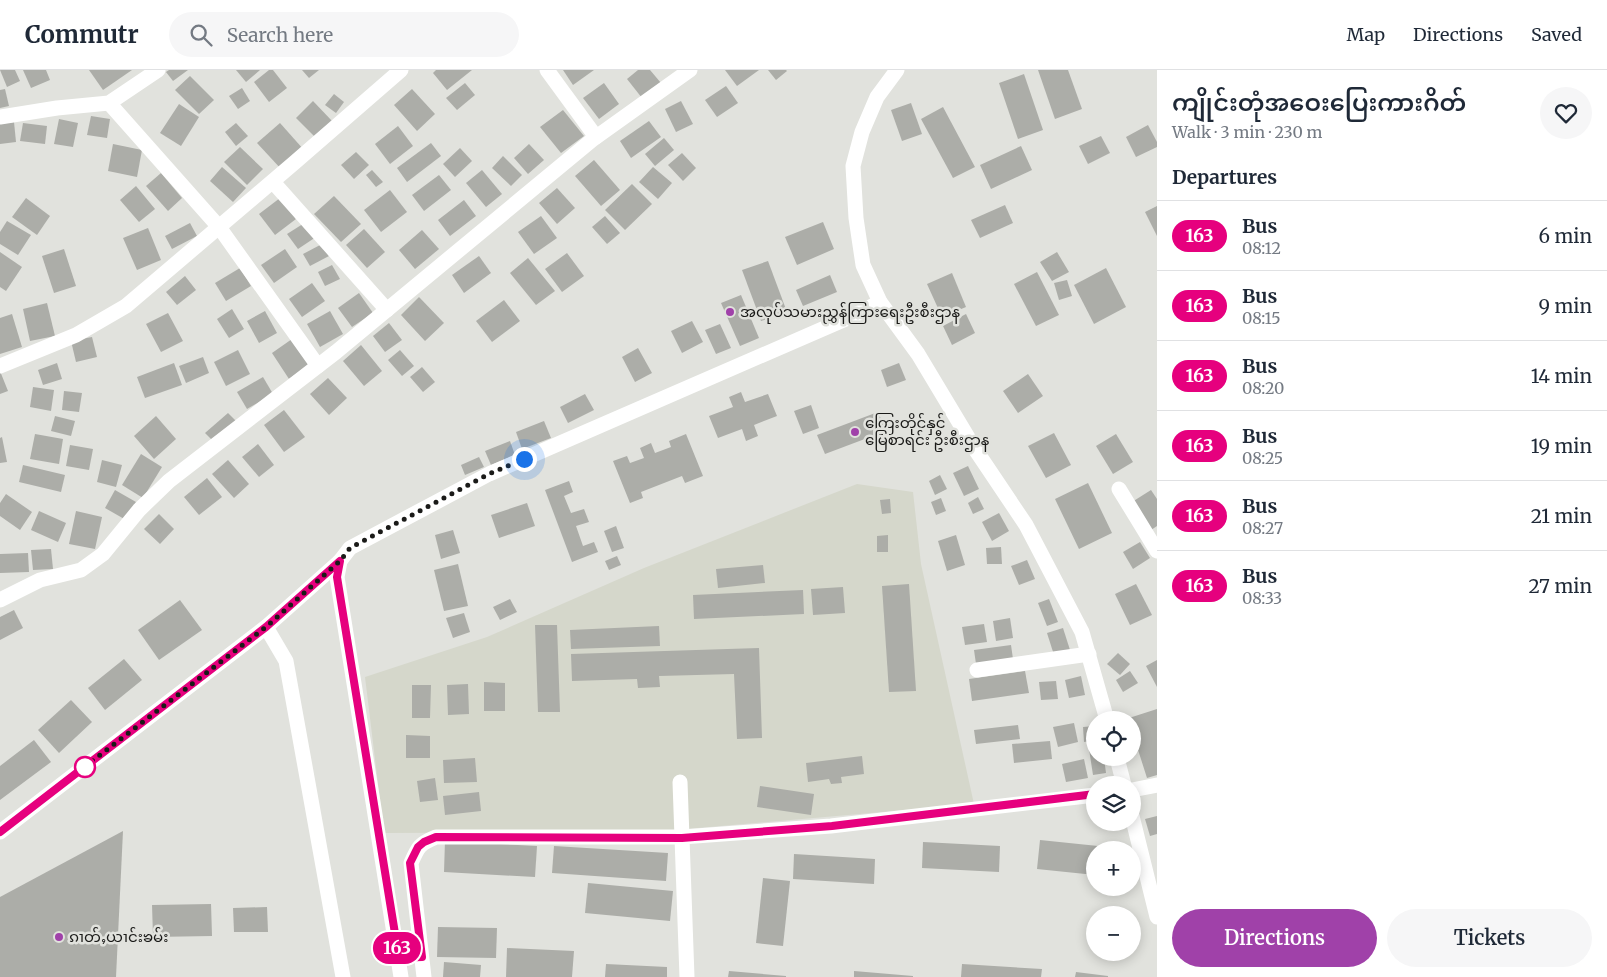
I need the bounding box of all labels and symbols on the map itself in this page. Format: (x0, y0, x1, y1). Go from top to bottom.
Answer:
place label: အလုပ်သမားညွှန်ကြားရေးဦးစီးဌာန (740, 302, 961, 324)
marker: အလုပ်သမားညွှန်ကြားရေးဦးစီးဌာန (724, 306, 736, 318)
place label: ကြေးတိုင်နှင့် မြေစာရင်း ဦးစီးဌာန (865, 413, 990, 452)
marker: ကြေးတိုင်နှင့် မြေစာရင်း ဦးစီးဌာန (849, 426, 861, 438)
your location (512, 447, 537, 472)
unlabelled marker (74, 756, 96, 778)
place label: ၵၢတ်ႇယၢင်းၶမ်း (69, 927, 168, 946)
marker: ၵၢတ်ႇယၢင်းၶမ်း (53, 931, 65, 943)
line badge: 163 (368, 932, 426, 964)

